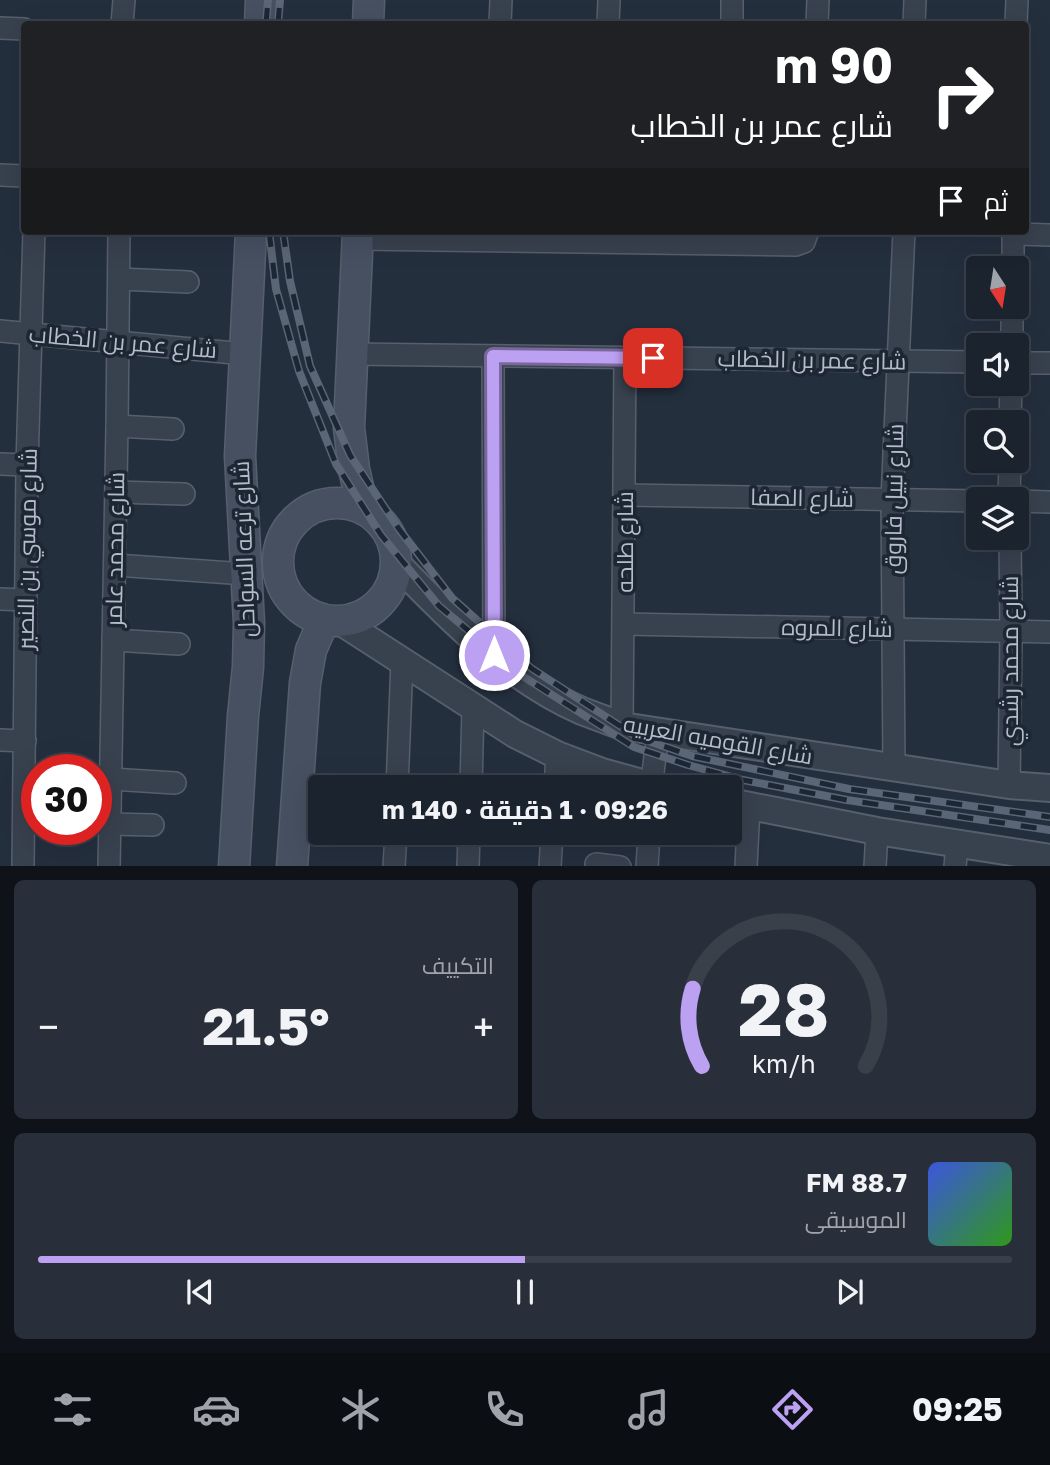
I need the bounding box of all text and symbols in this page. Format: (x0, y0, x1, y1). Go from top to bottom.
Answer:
text: 90 m (775, 35, 893, 94)
icon: right (917, 49, 1008, 140)
text: شارع عمر بن الخطاب (631, 106, 893, 144)
icon: arrive (932, 182, 970, 220)
text: ثم (984, 186, 1008, 217)
north arrow (966, 256, 1029, 318)
map controls (966, 256, 1029, 550)
street label: شارع عمر بن الخطاب (28, 319, 218, 366)
pin (623, 328, 683, 388)
button: sound (966, 333, 1029, 396)
icon: arrive (634, 339, 672, 377)
street label: شارع عمر بن الخطاب (717, 343, 907, 378)
button: search (966, 410, 1029, 473)
street label: شارع نبيل فاروق (878, 423, 911, 575)
street label: شارع موسي بن النصير (10, 448, 46, 652)
street label: شارع ترعه السواحل (226, 460, 263, 638)
street label: شارع محمد عامر (99, 471, 132, 629)
street label: شارع الصفا (750, 482, 854, 515)
button: layers (966, 487, 1029, 550)
street label: شارع طلحه (610, 491, 641, 593)
street label: شارع محمد رشدي (995, 576, 1028, 746)
street label: شارع المروه (781, 612, 893, 645)
position arrow (457, 618, 531, 692)
street label: شارع القوميه العربيه (621, 709, 815, 772)
speed limit sign: 30 (21, 754, 112, 845)
text: 09:26 · 1 دقيقة · 140 m (382, 794, 668, 825)
text: التكييف (422, 951, 494, 979)
text: 28 (739, 965, 830, 1052)
text: 21.5° (202, 994, 330, 1056)
text: − (38, 1004, 59, 1049)
text: + (473, 1004, 494, 1049)
text: km/h (752, 1047, 816, 1078)
text: 88.7 FM (806, 1167, 907, 1198)
text: الموسيقى (805, 1205, 907, 1233)
icon: previous (181, 1273, 219, 1311)
icon: pause (506, 1273, 544, 1311)
icon: next (831, 1273, 869, 1311)
icon: filters (48, 1385, 97, 1434)
icon: car (192, 1385, 241, 1434)
icon: climate (336, 1385, 385, 1434)
icon: phone (480, 1385, 529, 1434)
icon: music (624, 1385, 673, 1434)
icon: directions (768, 1385, 817, 1434)
text: 09:25 (912, 1390, 1002, 1428)

